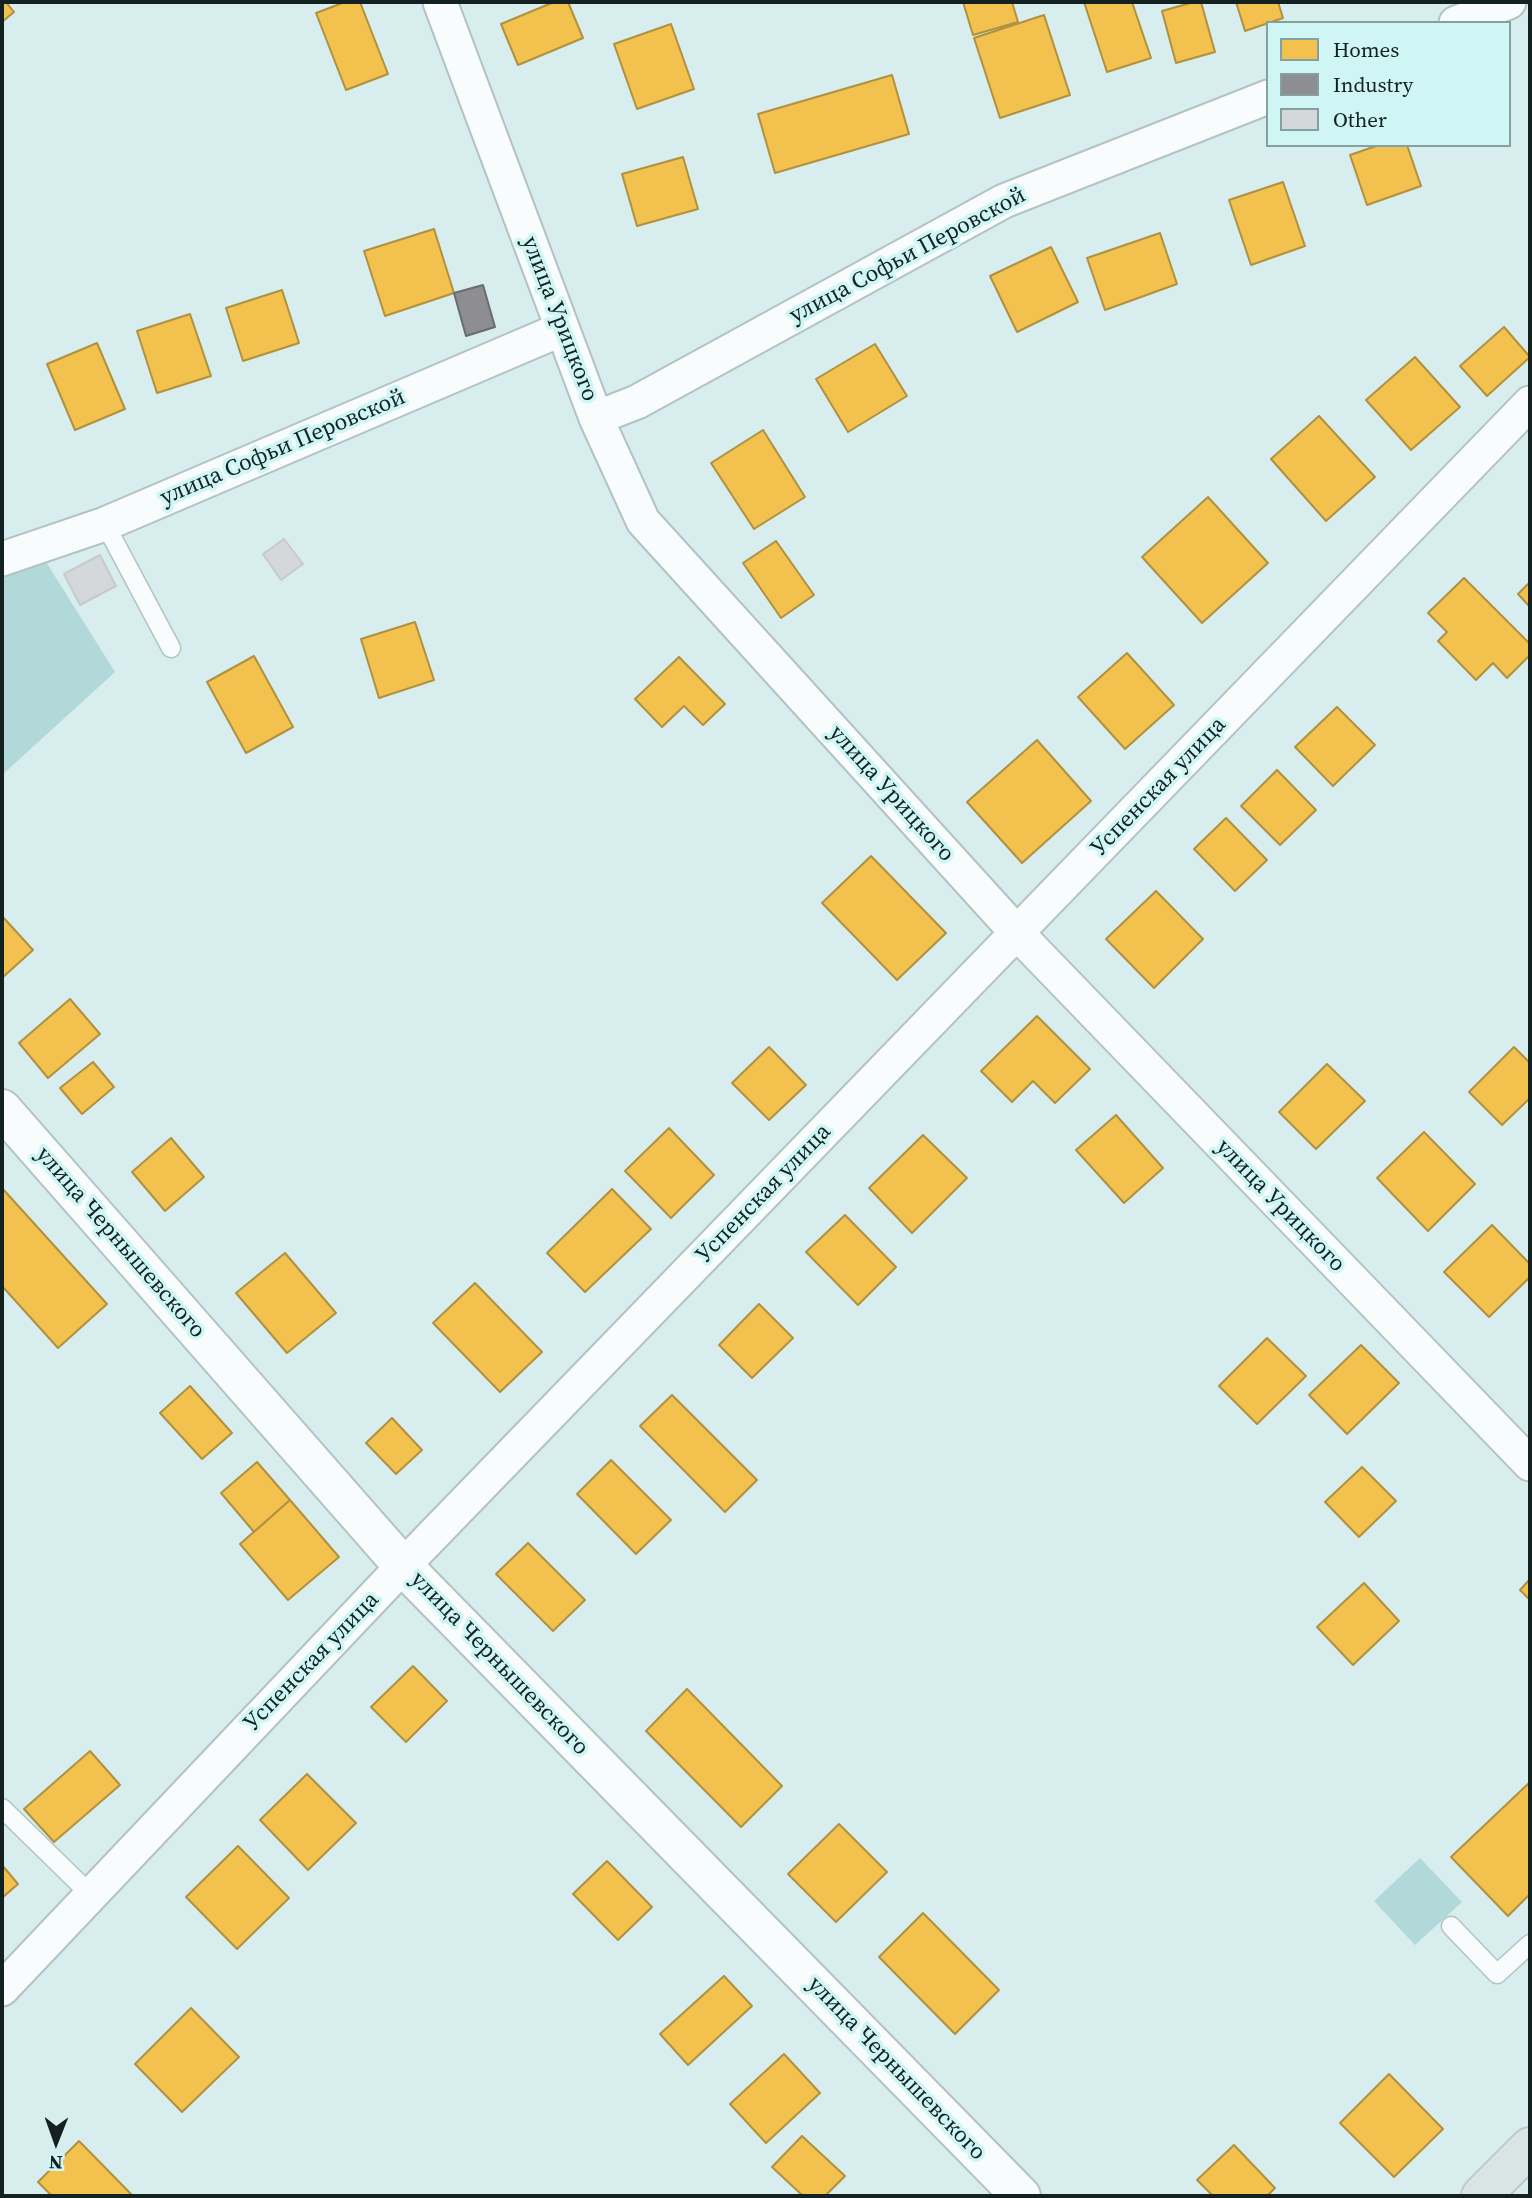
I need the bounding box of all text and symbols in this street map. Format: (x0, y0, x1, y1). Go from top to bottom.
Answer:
legend (1266, 21, 1511, 147)
text: Homes (1333, 35, 1399, 64)
text: Industry (1333, 70, 1413, 99)
text: Other (1333, 105, 1387, 134)
street label: улица Софьи Перовской (785, 182, 1031, 330)
street label: улица Урицкого (515, 233, 603, 405)
street label: улица Софьи Перовской (156, 384, 410, 512)
street label: Успенская улица (1086, 712, 1232, 862)
street label: улица Урицкого (822, 720, 960, 868)
street label: Успенская улица (691, 1119, 837, 1269)
street label: улица Урицкого (1210, 1134, 1350, 1278)
street label: улица Чернышевского (29, 1142, 211, 1344)
street label: улица Чернышевского (404, 1566, 594, 1762)
street label: Успенская улица (239, 1587, 385, 1737)
street label: улица Чернышевского (801, 1971, 991, 2167)
north arrow (21, 2107, 91, 2177)
text: N (48, 2150, 63, 2176)

